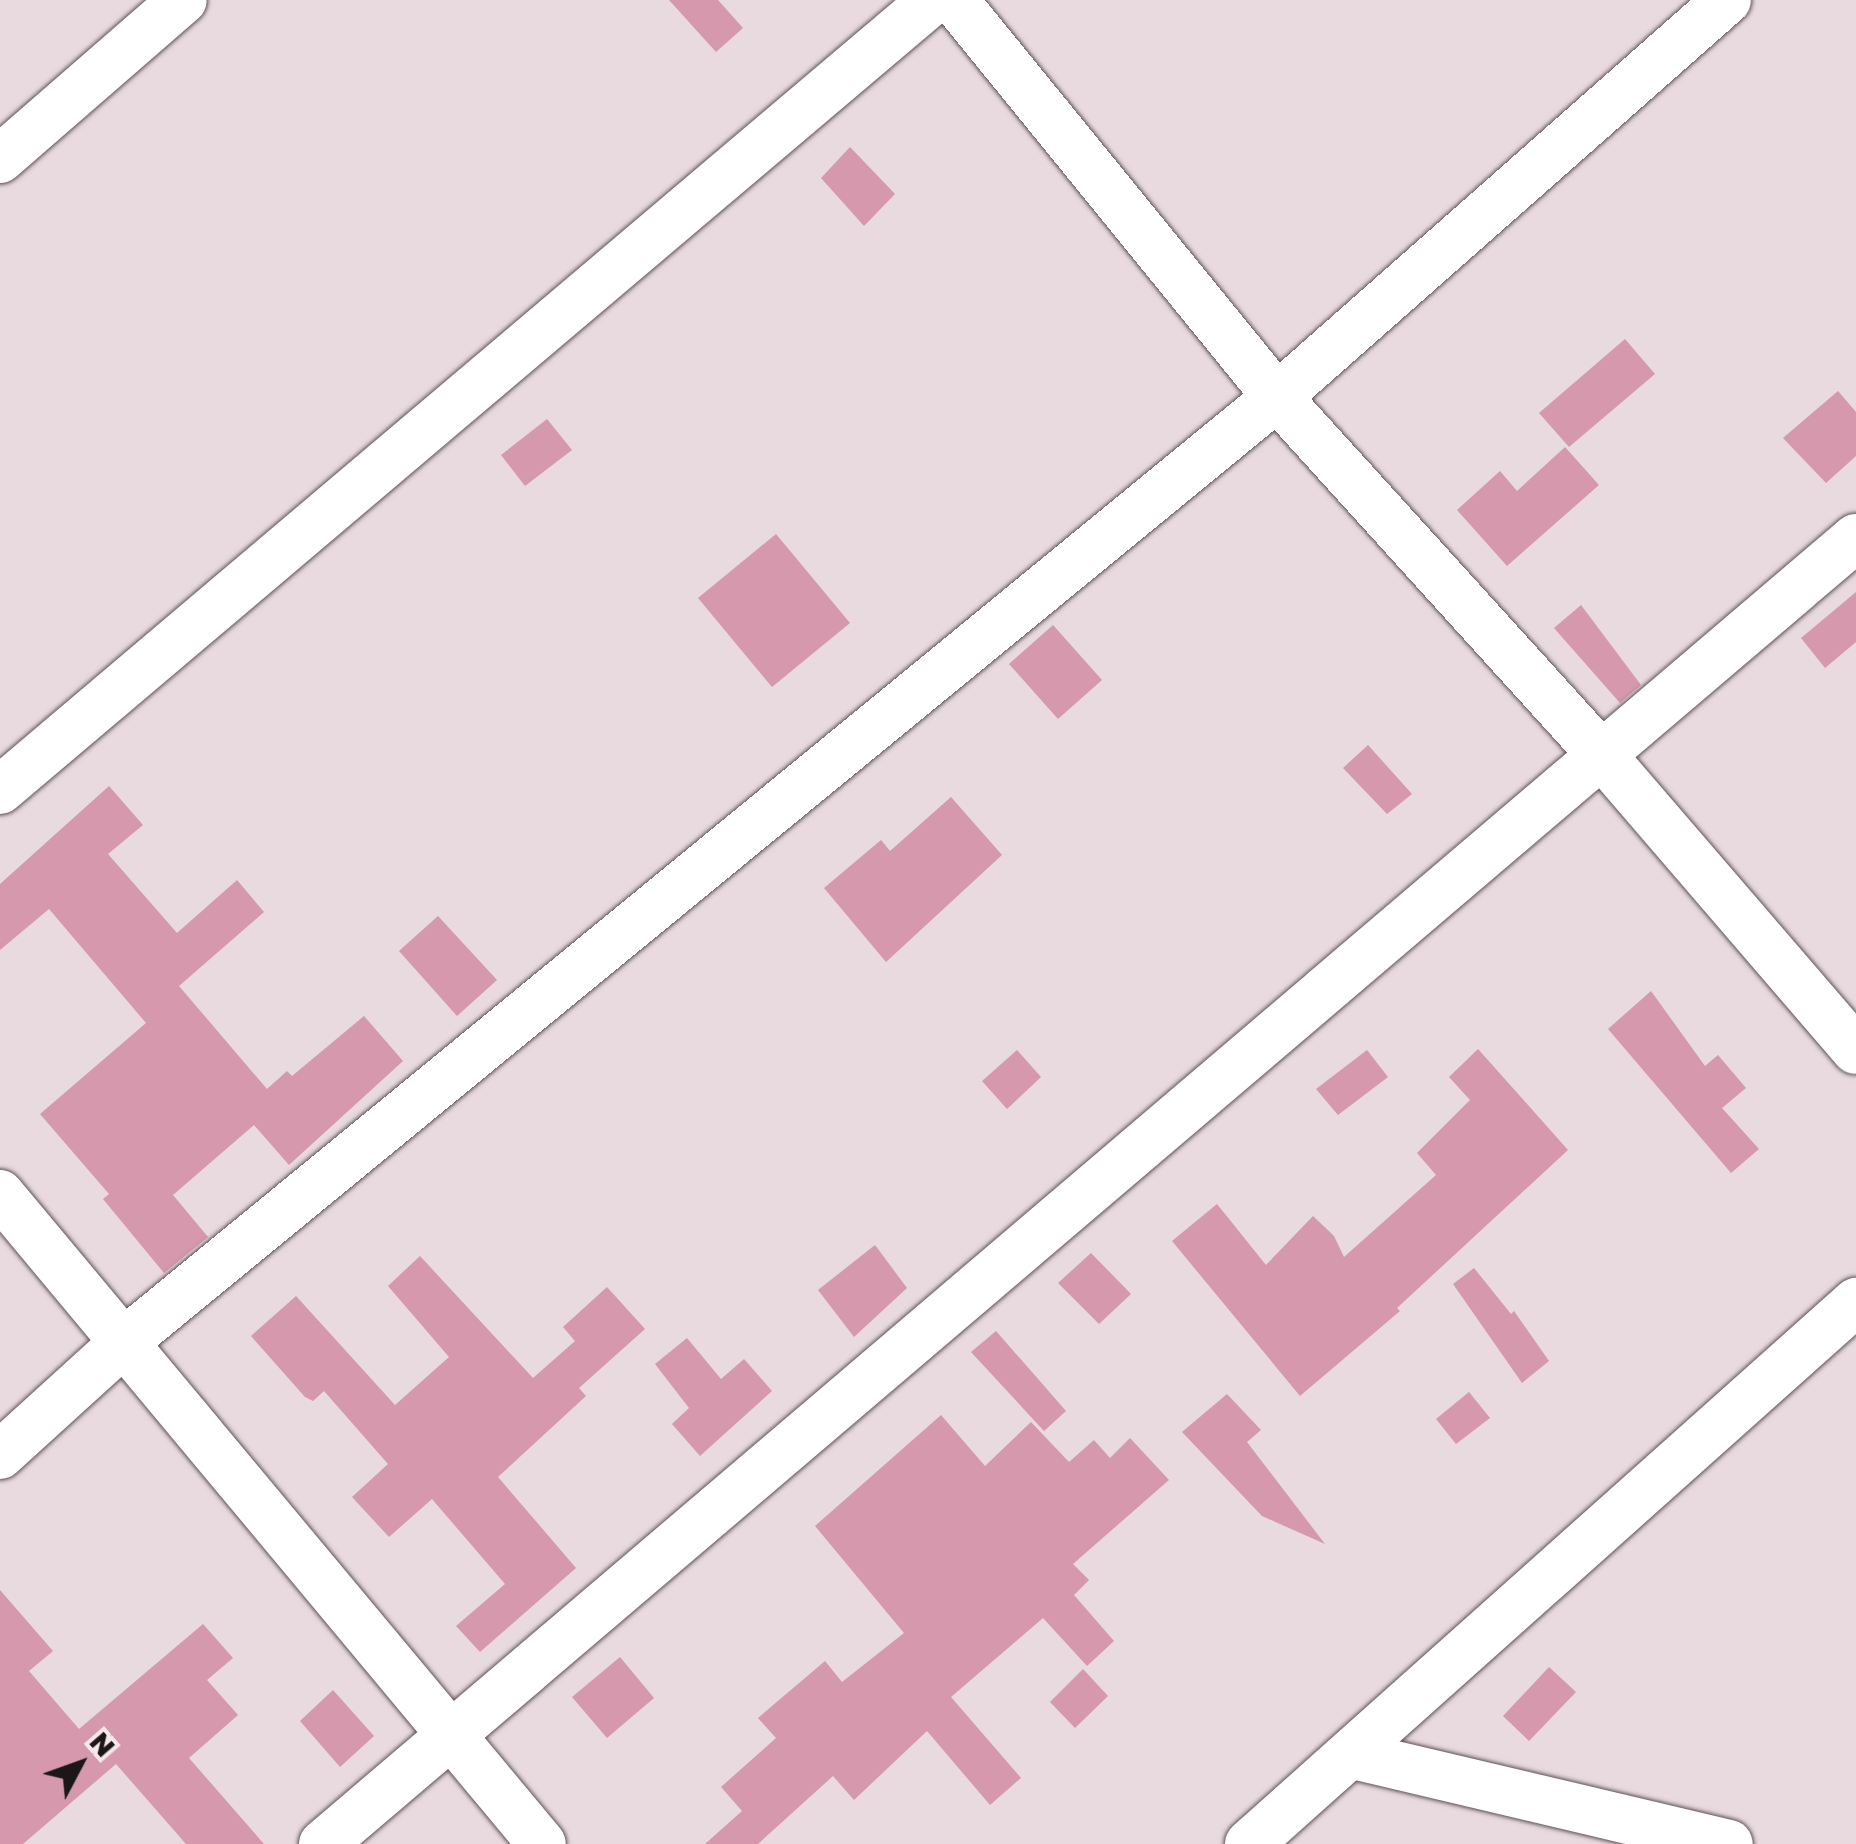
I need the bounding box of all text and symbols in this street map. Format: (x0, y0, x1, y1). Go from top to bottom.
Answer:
north arrow (30, 1714, 130, 1814)
text: N (84, 1725, 122, 1763)

